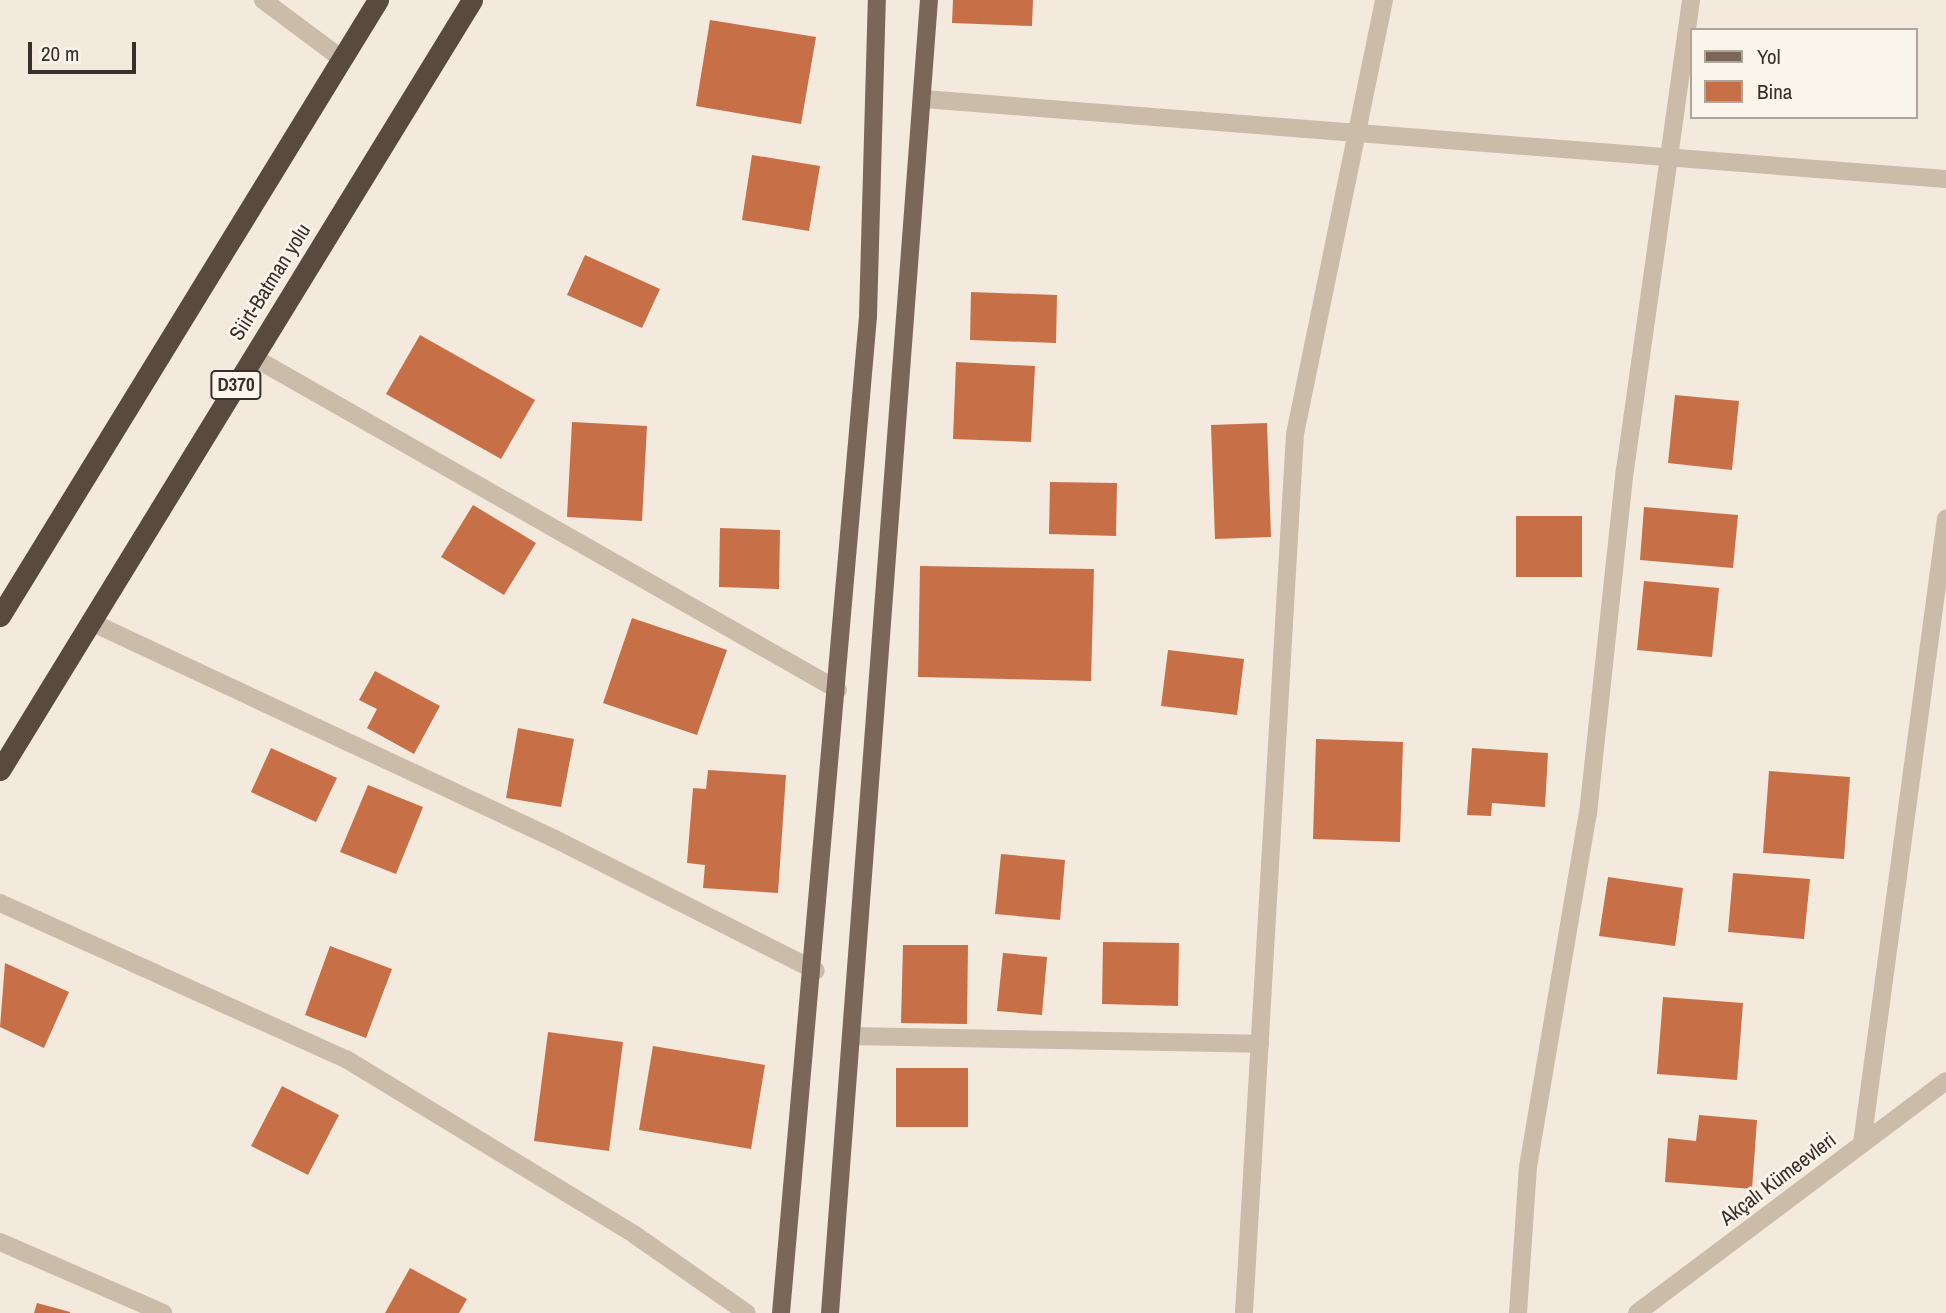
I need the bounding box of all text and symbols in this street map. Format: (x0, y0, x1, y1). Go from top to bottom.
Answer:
scale bar (32, 28, 140, 72)
legend (1690, 28, 1918, 119)
text: 20 m (41, 39, 79, 68)
text: Yol (1757, 42, 1781, 71)
text: Bina (1757, 77, 1792, 106)
street label: Siirt-Batman yolu (224, 219, 316, 345)
road number: D370 (210, 370, 262, 400)
street label: Akçalı Kümeevleri (1715, 1127, 1841, 1231)

